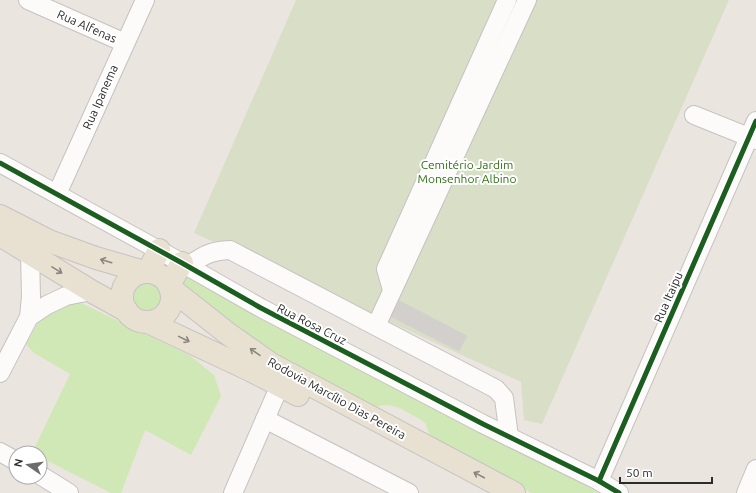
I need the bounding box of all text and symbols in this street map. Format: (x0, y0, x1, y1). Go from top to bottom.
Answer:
street label: Rua Alfenas (55, 7, 119, 45)
street label: Rua Ipanema (80, 63, 120, 131)
park label: Cemitério Jardim Monsenhor Albino (418, 158, 516, 185)
one-way arrow (100, 257, 113, 264)
one-way arrow (51, 267, 63, 275)
street label: Rua Itaipu (651, 270, 685, 324)
street label: Rua Rosa Cruz (275, 301, 349, 347)
one-way arrow (177, 336, 189, 343)
one-way arrow (250, 348, 261, 356)
street label: Rodovia Marcílio Dias Pereira (266, 355, 408, 441)
north arrow (8, 445, 48, 485)
text: N (11, 457, 25, 468)
scale bar (620, 459, 712, 485)
text: 50 m (626, 466, 653, 479)
one-way arrow (474, 470, 486, 478)

